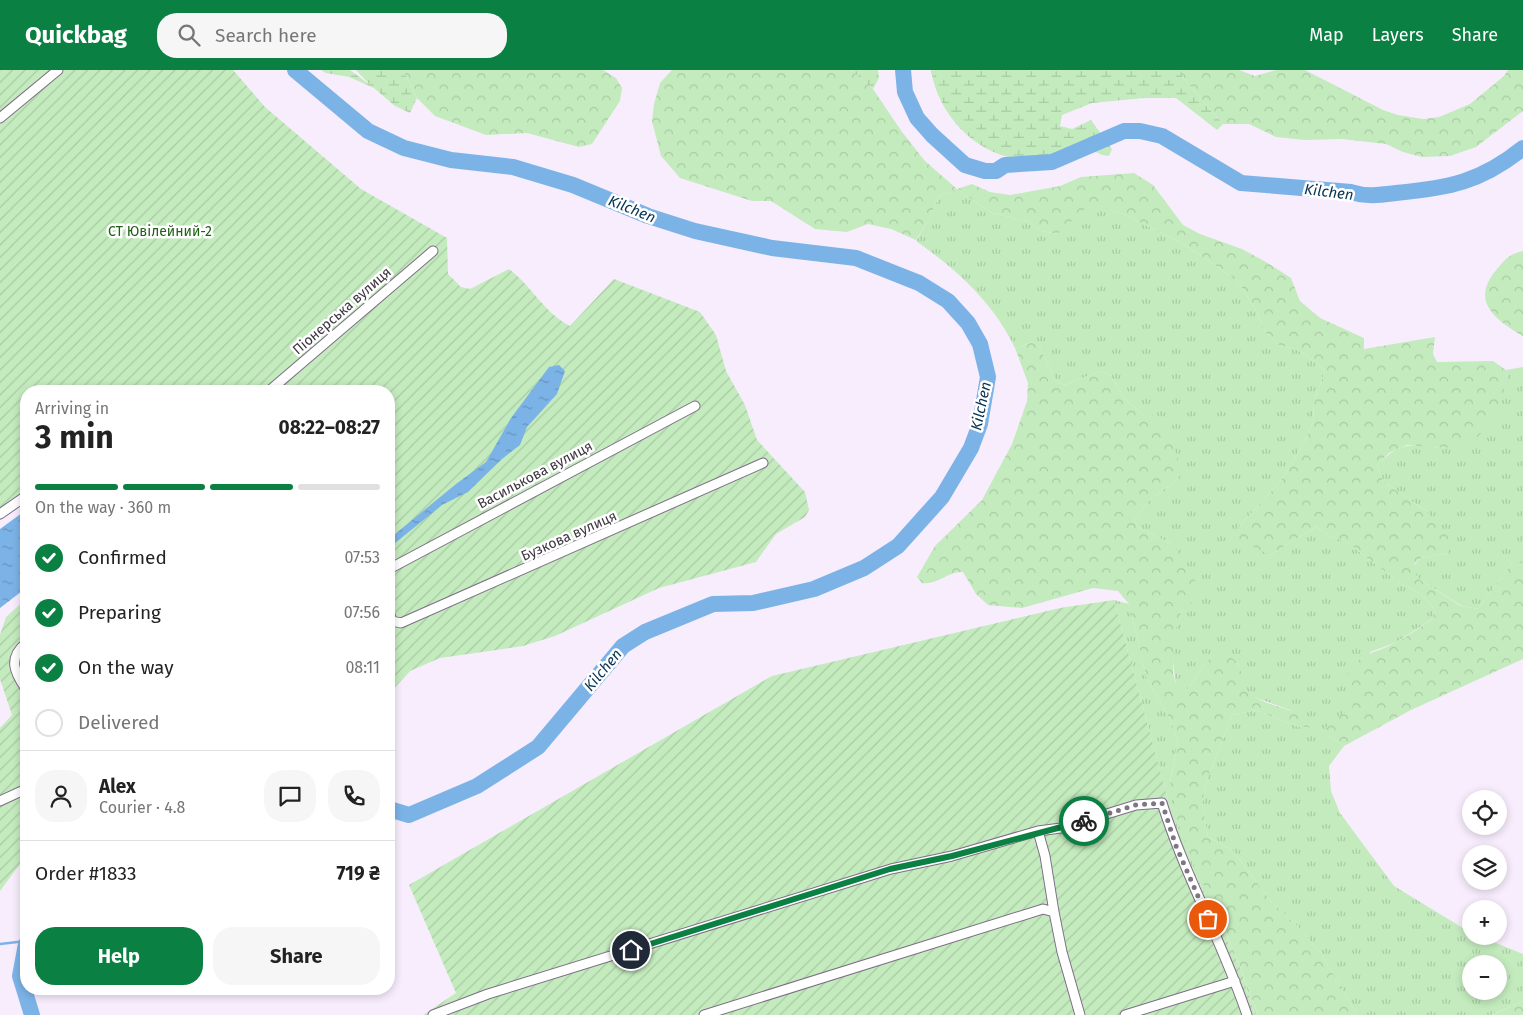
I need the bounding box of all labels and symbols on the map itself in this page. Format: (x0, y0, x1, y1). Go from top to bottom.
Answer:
water label: Kilchen (1303, 180, 1355, 204)
water label: Kilchen (606, 191, 658, 227)
park label: СT Ювілейний-2 (108, 223, 212, 240)
street label: Піонерська вулиця (289, 264, 395, 358)
water label: Kilchen (967, 380, 995, 432)
street label: Василькова вулиця (475, 438, 595, 512)
street label: Бузкова вулиця (518, 507, 620, 565)
water label: Kilchen (580, 645, 626, 695)
courier (1059, 796, 1109, 846)
pin (1187, 898, 1229, 940)
pin (610, 929, 652, 971)

